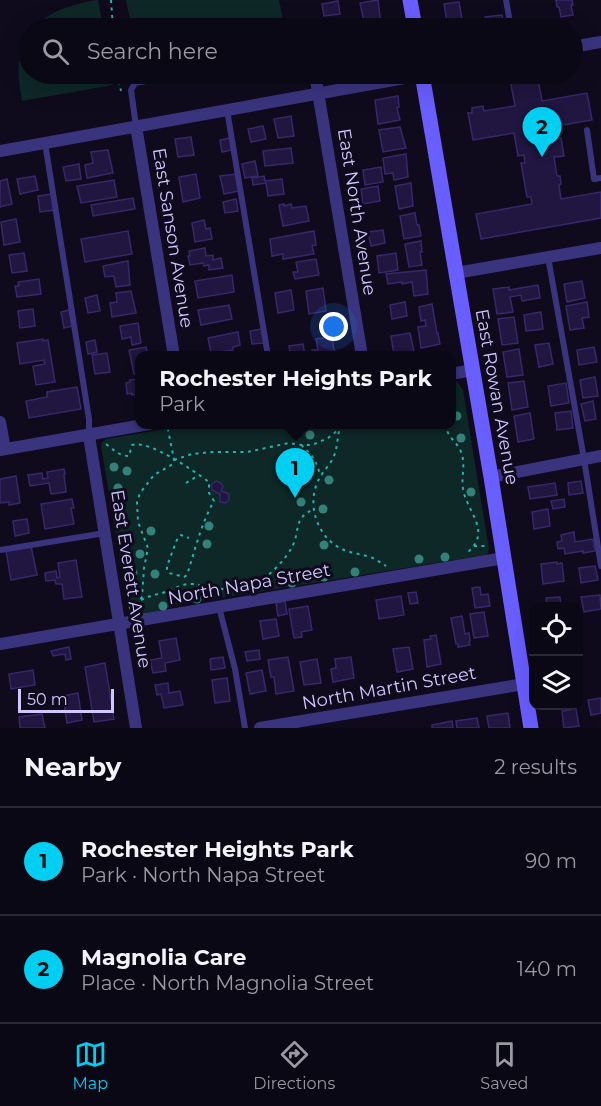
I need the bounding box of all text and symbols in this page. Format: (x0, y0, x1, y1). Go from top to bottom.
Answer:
search box (18, 18, 583, 84)
icon: search (39, 35, 72, 68)
text: Search here (87, 38, 218, 65)
pin: 2 (522, 108, 562, 157)
street label: East North Avenue (333, 127, 381, 297)
street label: East Sanson Avenue (148, 146, 198, 330)
street label: East Rowan Avenue (471, 307, 523, 487)
your location (319, 312, 348, 341)
popup (135, 351, 456, 429)
text: Rochester Heights Park (159, 365, 432, 392)
text: Park (159, 392, 205, 416)
pin: 1 (276, 448, 314, 498)
street label: East Everett Avenue (106, 488, 156, 670)
street label: North Napa Street (166, 559, 332, 609)
map controls (529, 602, 583, 710)
button: locate (529, 602, 583, 656)
button: layers (529, 656, 583, 710)
street label: North Martin Street (300, 662, 478, 714)
scale bar (18, 686, 114, 714)
text: 50 m (27, 690, 68, 709)
text: Nearby (24, 751, 121, 783)
text: 2 results (494, 755, 577, 779)
text: Rochester Heights Park (81, 836, 354, 863)
text: 1 (40, 849, 47, 873)
text: 90 m (525, 849, 577, 873)
text: Park · North Napa Street (81, 863, 325, 887)
text: Magnolia Care (81, 944, 246, 971)
text: 2 (38, 957, 49, 981)
text: 140 m (517, 957, 577, 981)
text: Place · North Magnolia Street (81, 971, 374, 995)
tab: Map (73, 1038, 108, 1093)
tab: Directions (253, 1038, 335, 1093)
tab: Saved (480, 1038, 528, 1093)

